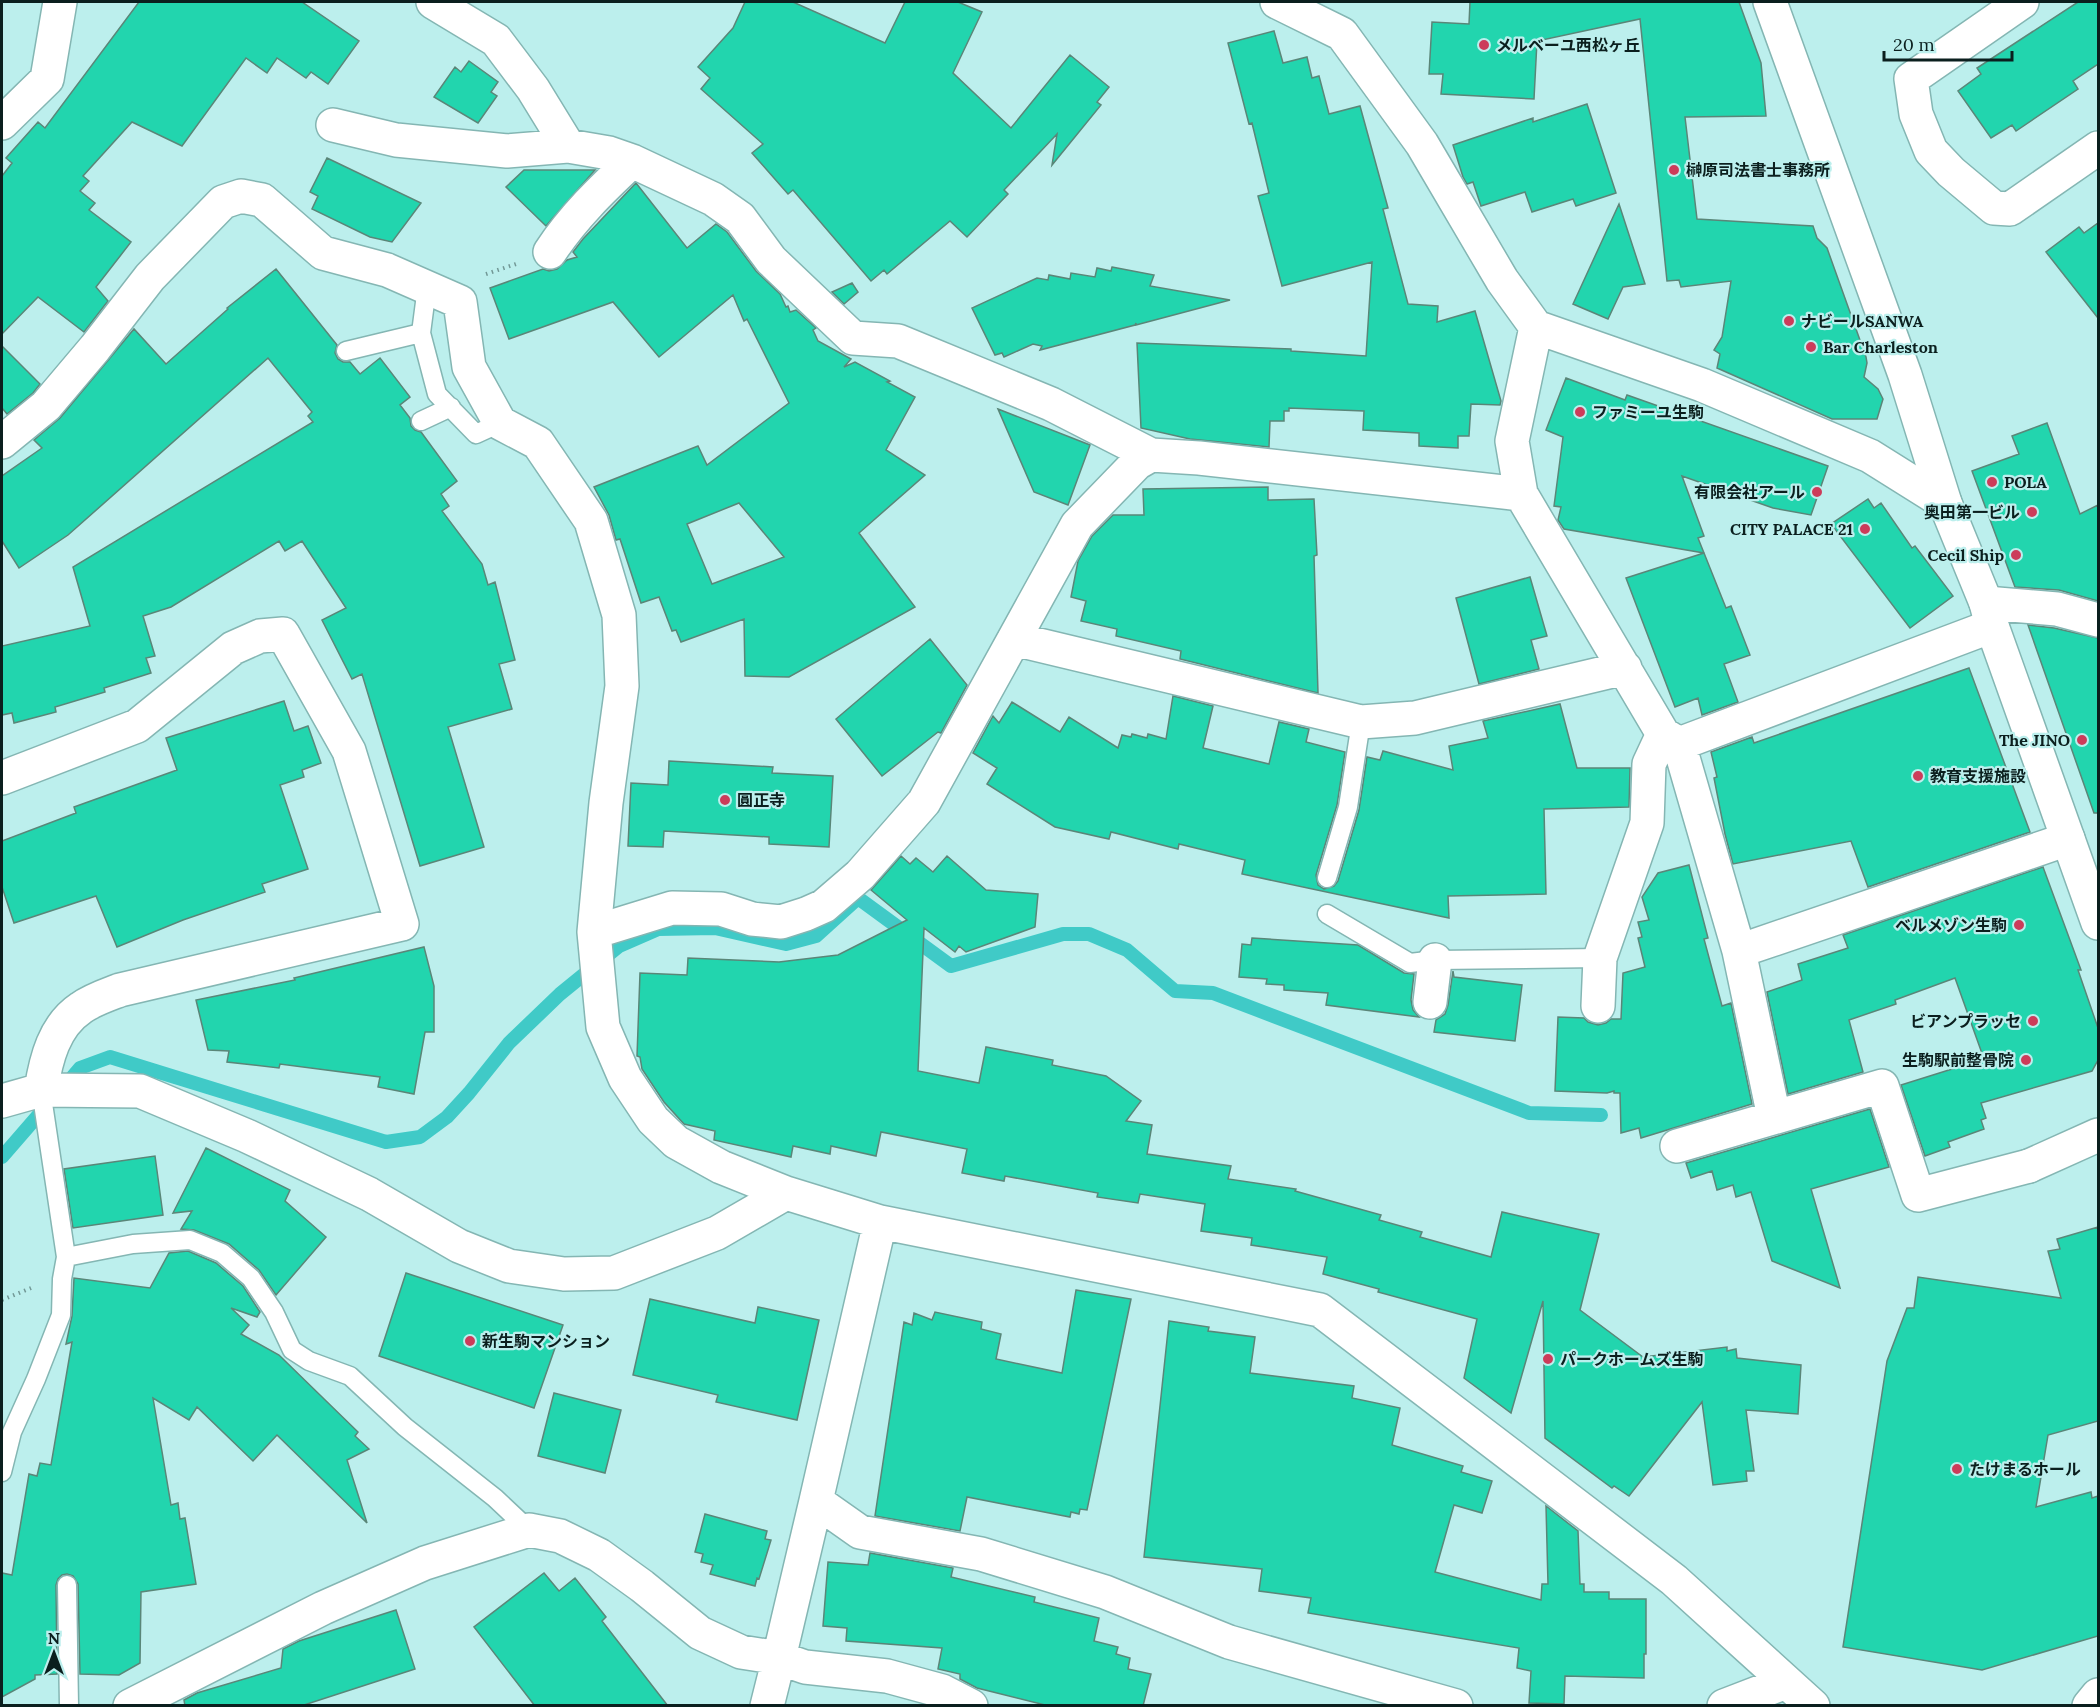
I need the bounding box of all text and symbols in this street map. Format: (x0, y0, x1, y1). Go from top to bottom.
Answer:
scale bar (1884, 24, 2012, 62)
text: 20 m (1893, 33, 1935, 56)
place label: メルベーユ西松ヶ丘 (1496, 35, 1640, 55)
marker: メルベーユ西松ヶ丘 (1477, 38, 1491, 52)
place label: 榊原司法書士事務所 (1686, 160, 1830, 180)
marker: 榊原司法書士事務所 (1667, 163, 1681, 177)
place label: ナビールSANWA (1801, 311, 1924, 331)
marker: ナビールSANWA (1782, 314, 1796, 328)
place label: Bar Charleston (1823, 337, 1938, 357)
marker: Bar Charleston (1804, 340, 1818, 354)
place label: ファミーユ生駒 (1592, 402, 1704, 422)
marker: ファミーユ生駒 (1573, 405, 1587, 419)
place label: POLA (2004, 472, 2047, 492)
marker: POLA (1985, 475, 1999, 489)
place label: 有限会社アール (1694, 482, 1805, 502)
marker: 有限会社アール (1810, 485, 1824, 499)
place label: 奥田第一ビル (1924, 502, 2020, 522)
marker: 奥田第一ビル (2025, 505, 2039, 519)
place label: CITY PALACE 21 (1730, 519, 1853, 539)
marker: CITY PALACE 21 (1858, 522, 1872, 536)
place label: Cecil Ship (1927, 545, 2004, 565)
marker: Cecil Ship (2009, 548, 2023, 562)
place label: The JINO (1999, 730, 2070, 750)
marker: The JINO (2075, 733, 2089, 747)
place label: 教育支援施設 (1930, 766, 2026, 786)
marker: 教育支援施設 (1911, 769, 1925, 783)
place label: 圓正寺 (737, 790, 785, 810)
marker: 圓正寺 (718, 793, 732, 807)
place label: ベルメゾン生駒 (1895, 915, 2007, 935)
marker: ベルメゾン生駒 (2012, 918, 2026, 932)
place label: ビアンプラッセ (1910, 1011, 2021, 1031)
marker: ビアンプラッセ (2026, 1014, 2040, 1028)
place label: 生駒駅前整骨院 (1902, 1050, 2014, 1070)
marker: 生駒駅前整骨院 (2019, 1053, 2033, 1067)
place label: 新生駒マンション (482, 1331, 610, 1351)
marker: 新生駒マンション (463, 1334, 477, 1348)
place label: パークホームズ生駒 (1560, 1349, 1704, 1369)
marker: パークホームズ生駒 (1541, 1352, 1555, 1366)
place label: たけまるホール (1969, 1459, 2081, 1479)
marker: たけまるホール (1950, 1462, 1964, 1476)
north arrow (24, 1623, 84, 1683)
text: N (48, 1628, 60, 1648)

